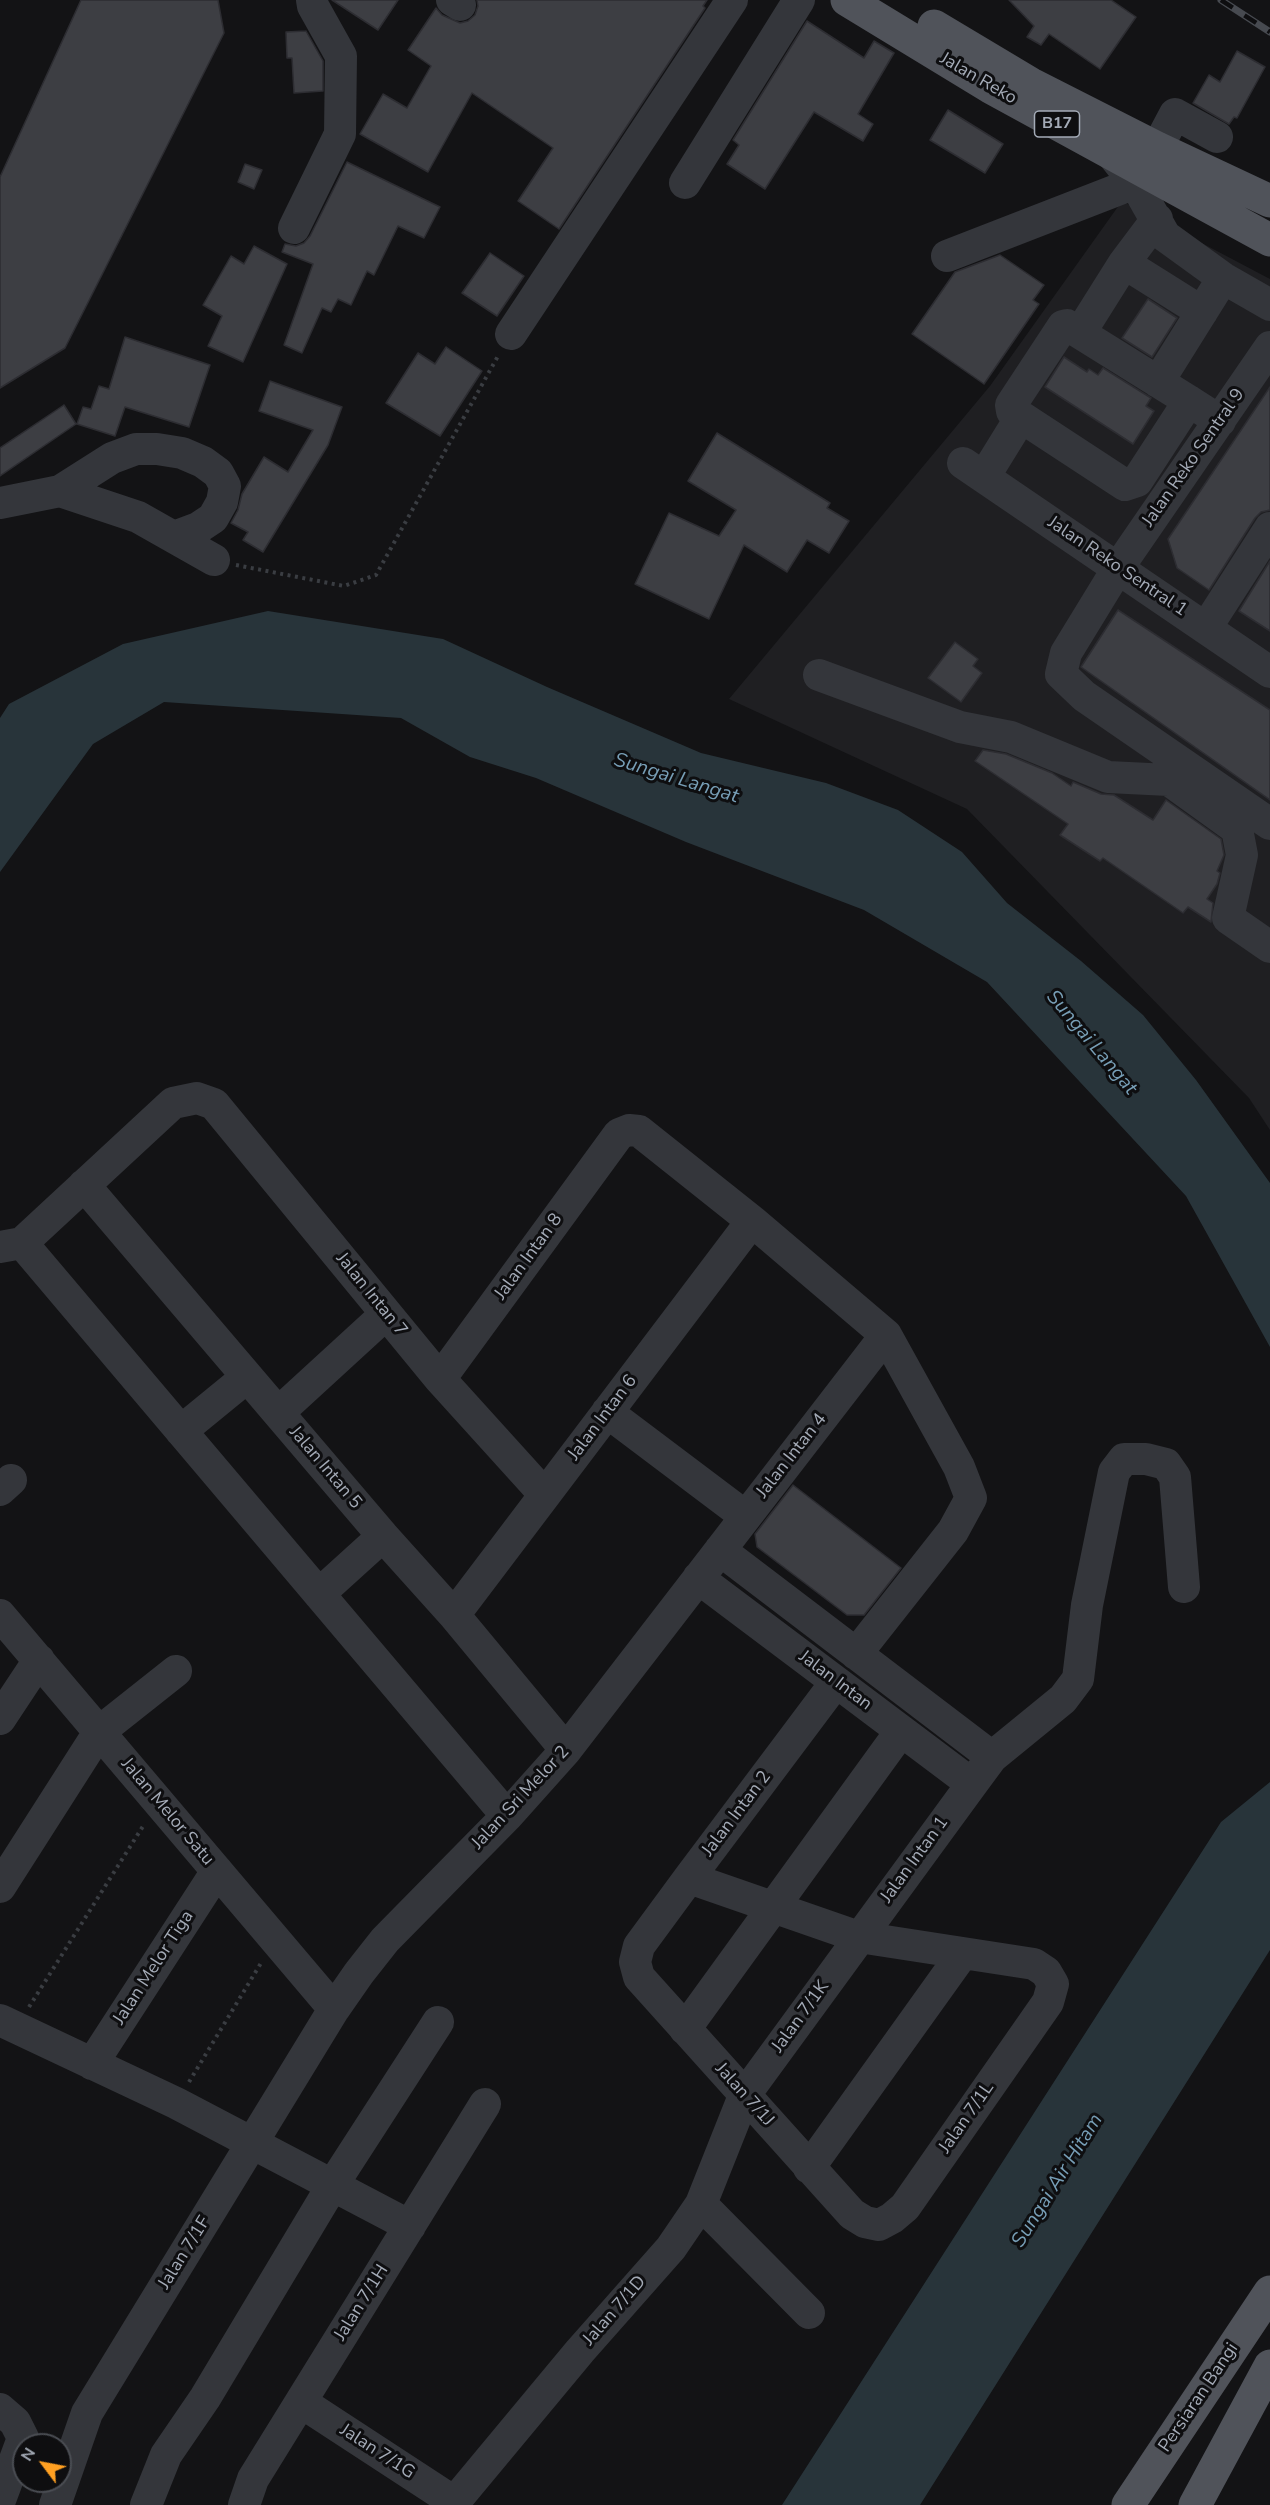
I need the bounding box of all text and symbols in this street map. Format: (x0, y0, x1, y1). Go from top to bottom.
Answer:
street label: Jalan Reko (936, 48, 1020, 110)
road number: B17 (1034, 111, 1080, 137)
street label: Jalan Reko Sentral 9 (1138, 385, 1250, 531)
street label: Jalan Reko Sentral 1 (1043, 512, 1191, 622)
water label: Sungai Langat (611, 749, 741, 809)
water label: Sungai Langat (1040, 986, 1142, 1100)
street label: Jalan Intan 8 (490, 1210, 568, 1304)
street label: Jalan Intan 7 (331, 1249, 411, 1341)
street label: Jalan Intan 6 (564, 1371, 642, 1465)
street label: Jalan Intan 4 (752, 1409, 832, 1503)
street label: Jalan Intan 5 (284, 1422, 366, 1514)
street label: Jalan Intan (794, 1647, 876, 1715)
street label: Jalan Sri Melor 2 (468, 1742, 574, 1854)
street label: Jalan Melor Satu (116, 1754, 218, 1870)
street label: Jalan Intan 2 (698, 1767, 776, 1861)
street label: Jalan Intan 1 (876, 1813, 954, 1907)
street label: Jalan Melor Tiga (109, 1907, 199, 2029)
street label: Jalan 7/1K (768, 1977, 834, 2057)
street label: Jalan 7/1J (710, 2059, 778, 2131)
street label: Jalan 7/1L (935, 2078, 999, 2158)
water label: Sungai Air Hitam (1007, 2110, 1109, 2252)
street label: Jalan 7/1F (154, 2213, 216, 2293)
street label: Jalan 7/1H (330, 2261, 394, 2345)
street label: Jalan 7/1D (579, 2272, 651, 2350)
street label: Persiaran Bangi (1155, 2339, 1243, 2457)
street label: Jalan 7/1G (336, 2420, 418, 2484)
north arrow (12, 2433, 72, 2493)
text: N (16, 2444, 41, 2465)

